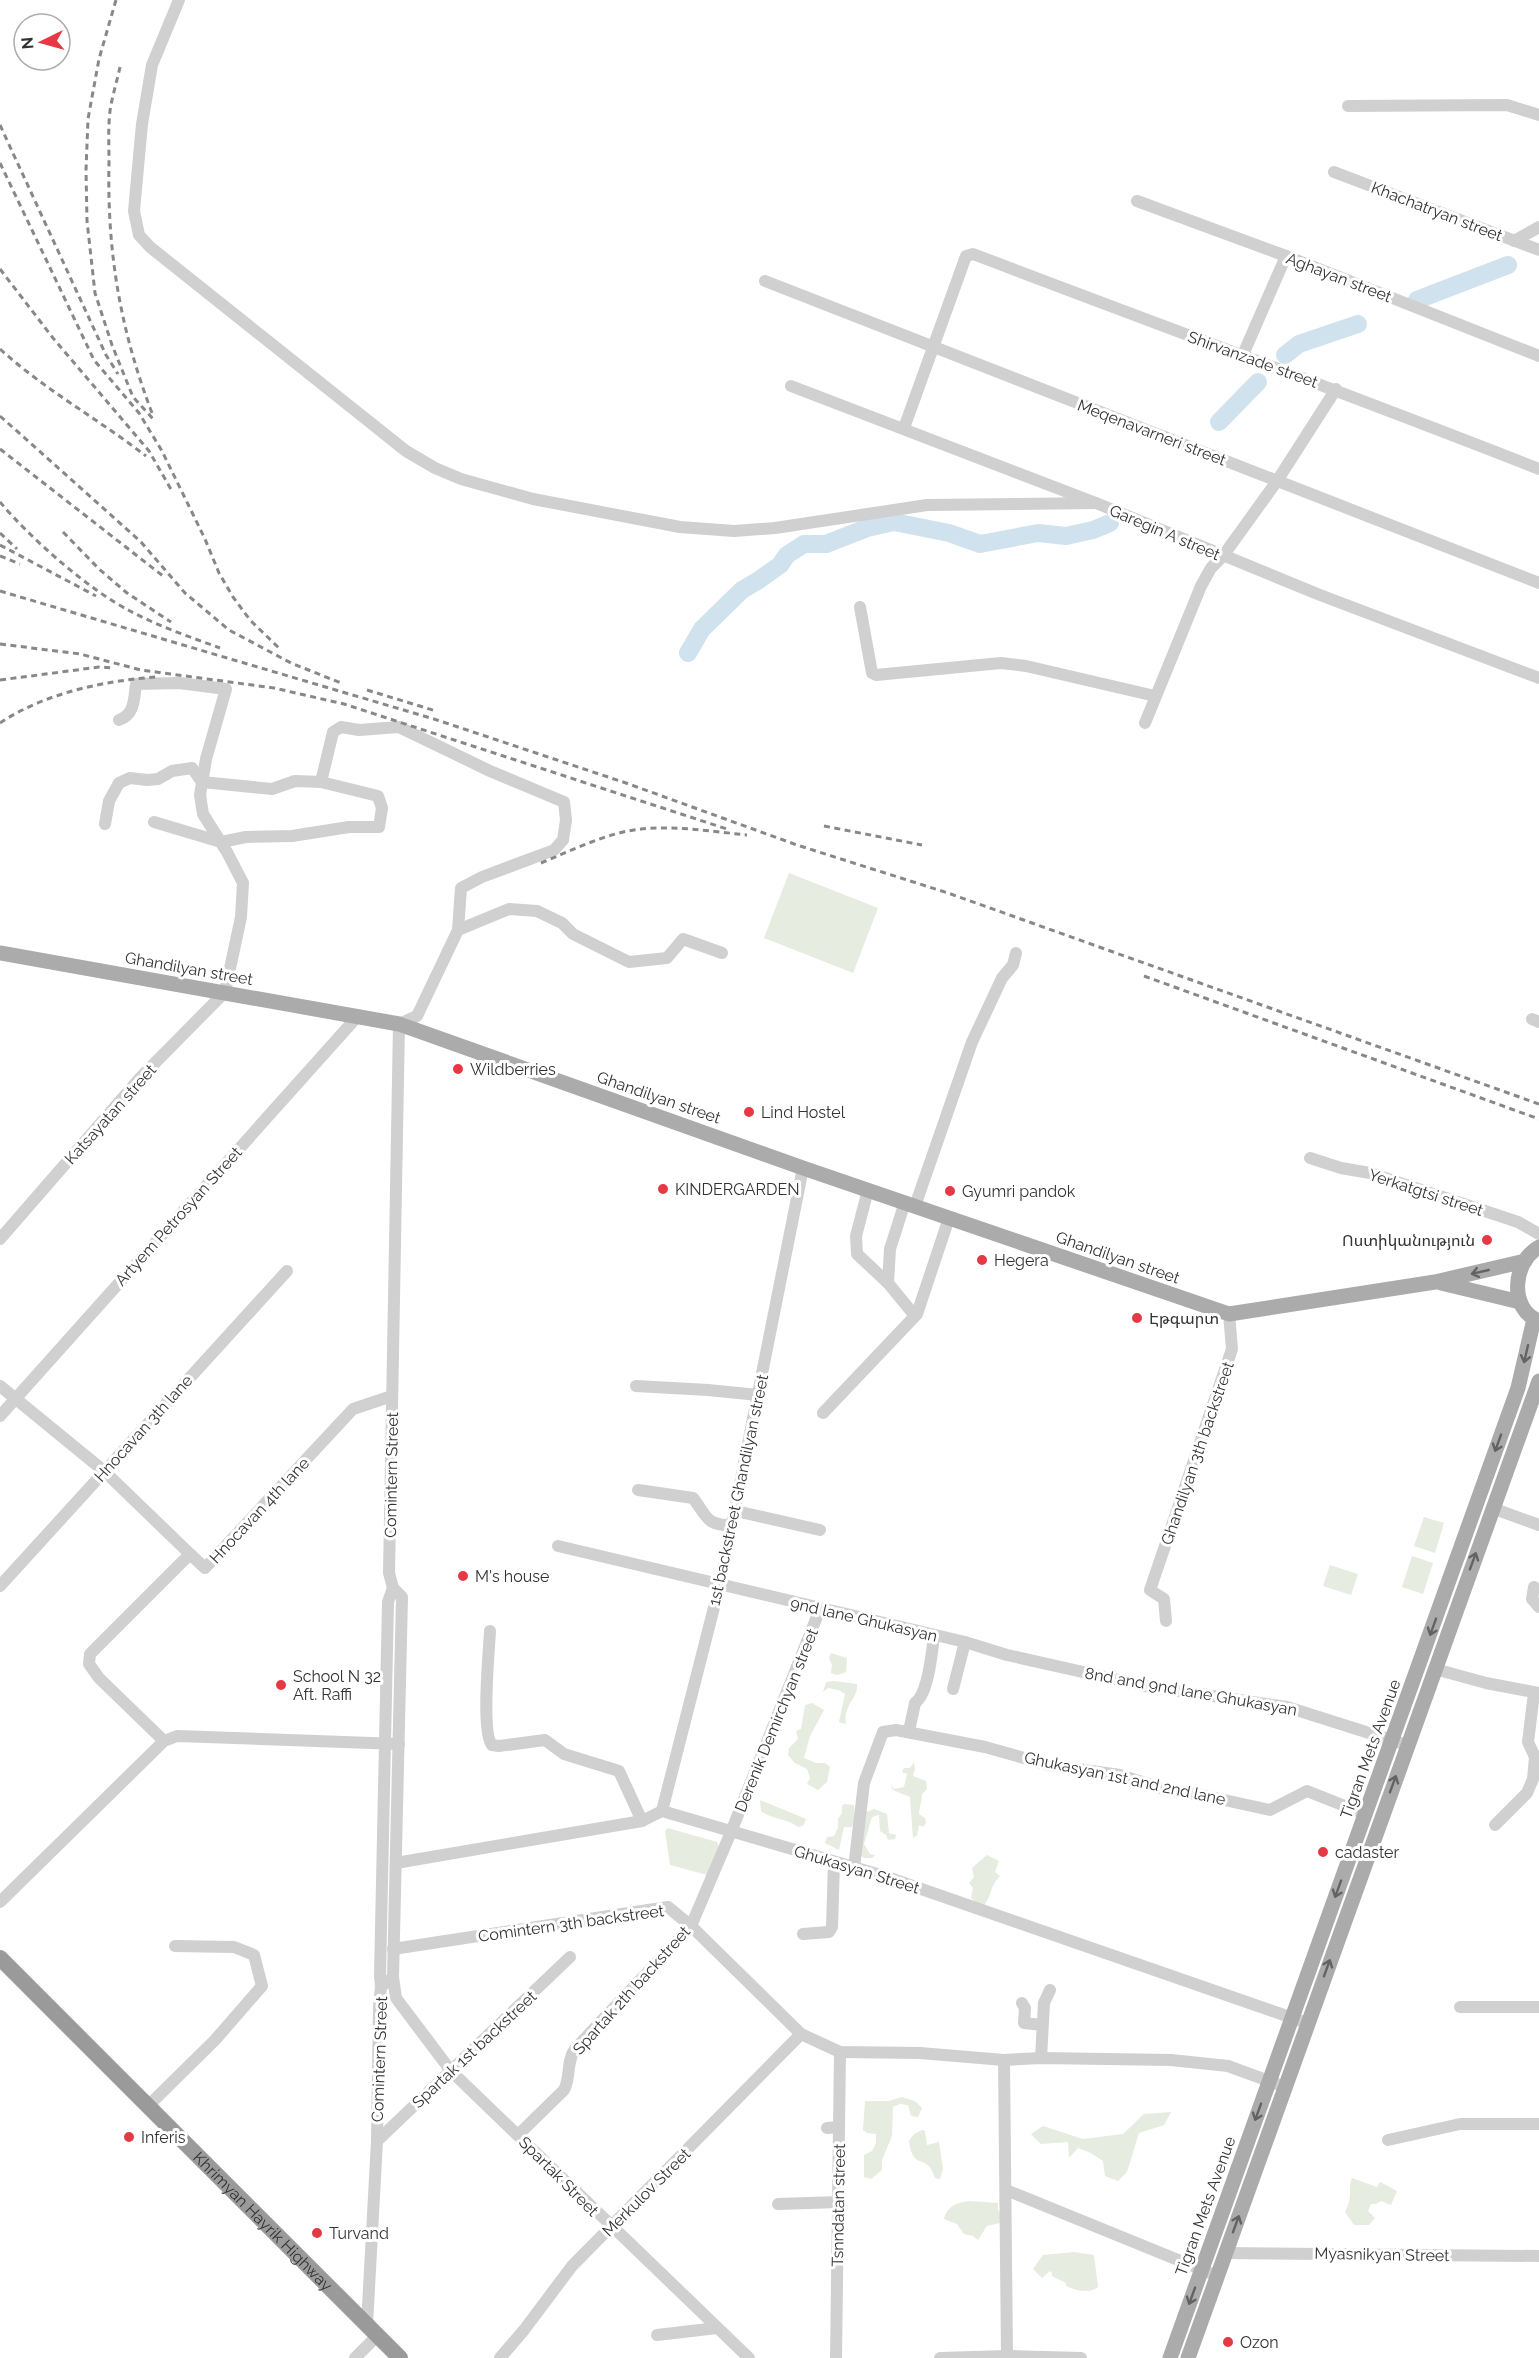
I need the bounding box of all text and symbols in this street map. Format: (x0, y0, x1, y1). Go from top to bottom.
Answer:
north arrow (12, 12, 72, 72)
text: N (18, 36, 38, 50)
street label: Khachatryan street (1368, 178, 1506, 246)
street label: Aghayan street (1283, 249, 1395, 307)
street label: Shirvanzade street (1185, 327, 1321, 392)
street label: Meqenavarneri street (1075, 395, 1229, 470)
street label: Garegin A street (1107, 501, 1223, 565)
street label: Ghandilyan street (124, 948, 255, 989)
street label: Katsayatan street (61, 1060, 161, 1168)
place label: Wildberries (470, 1060, 556, 1079)
marker: Wildberries (451, 1062, 465, 1076)
street label: Ghandilyan street (595, 1067, 724, 1128)
place label: Lind Hostel (761, 1103, 846, 1122)
marker: Lind Hostel (742, 1105, 756, 1119)
street label: Artyem Petrosyan Street (111, 1143, 246, 1290)
street label: Yerkatgtsi street (1366, 1165, 1486, 1220)
place label: KINDERGARDEN (675, 1180, 800, 1199)
marker: KINDERGARDEN (656, 1182, 670, 1196)
place label: Gyumri pandok (962, 1182, 1076, 1201)
marker: Gyumri pandok (943, 1184, 957, 1198)
street label: Ghandilyan street (1054, 1227, 1183, 1288)
place label: Ոստիկանություն (1342, 1231, 1475, 1250)
marker: Ոստիկանություն (1480, 1233, 1494, 1247)
place label: Hegera (994, 1251, 1049, 1270)
marker: Hegera (975, 1253, 989, 1267)
one-way arrow (1471, 1266, 1490, 1278)
place label: Էթգարտ (1149, 1309, 1219, 1328)
marker: Էթգարտ (1130, 1311, 1144, 1325)
one-way arrow (1520, 1343, 1531, 1363)
street label: Ghandilyan 3th backstreet (1157, 1358, 1238, 1547)
street label: Hnocavan 3th lane (90, 1371, 196, 1486)
street label: 1st backstreet Ghandilyan street (705, 1372, 772, 1607)
street label: Comintern Street (381, 1411, 402, 1538)
one-way arrow (1492, 1433, 1503, 1452)
street label: Hnocavan 4th lane (205, 1454, 313, 1567)
one-way arrow (1469, 1553, 1480, 1571)
place label: M's house (475, 1567, 549, 1586)
marker: M's house (456, 1569, 470, 1583)
street label: 9nd lane Ghukasyan (789, 1593, 939, 1646)
one-way arrow (1426, 1617, 1437, 1635)
street label: Derenik Demirchyan street (731, 1625, 822, 1815)
street label: 8nd and 9nd lane Ghukasyan (1083, 1663, 1298, 1720)
place label: School N 32 Aft. Raffi (293, 1667, 381, 1704)
street label: Tigran Mets Avenue (1336, 1677, 1405, 1821)
marker: School N 32 Aft. Raffi (274, 1678, 288, 1692)
street label: Ghukasyan 1st and 2nd lane (1023, 1748, 1227, 1809)
one-way arrow (1389, 1776, 1400, 1794)
street label: Ghukasyan Street (792, 1841, 922, 1898)
place label: cadaster (1335, 1843, 1400, 1862)
marker: cadaster (1316, 1845, 1330, 1859)
one-way arrow (1332, 1879, 1343, 1898)
street label: Comintern 3th backstreet (477, 1901, 666, 1946)
street label: Spartak 2th backstreet (569, 1922, 694, 2058)
one-way arrow (1323, 1959, 1334, 1978)
street label: Spartak 1st backstreet (408, 1986, 541, 2112)
street label: Comintern Street (368, 1995, 391, 2122)
one-way arrow (1252, 2103, 1263, 2121)
place label: Inferis (141, 2128, 186, 2147)
marker: Inferis (122, 2130, 136, 2144)
street label: Spartak Street (515, 2133, 603, 2221)
street label: Tigran Mets Avenue (1171, 2134, 1240, 2278)
street label: Tsnndatan street (828, 2143, 849, 2267)
street label: Merkulov Street (598, 2144, 695, 2240)
street label: Khrimyan Hayrik Highway (189, 2148, 336, 2295)
one-way arrow (1231, 2215, 1242, 2234)
place label: Turvand (329, 2224, 389, 2243)
marker: Turvand (310, 2226, 324, 2240)
street label: Myasnikyan Street (1314, 2244, 1450, 2265)
one-way arrow (1186, 2286, 1197, 2305)
place label: Ozon (1240, 2333, 1279, 2352)
marker: Ozon (1221, 2335, 1235, 2349)

